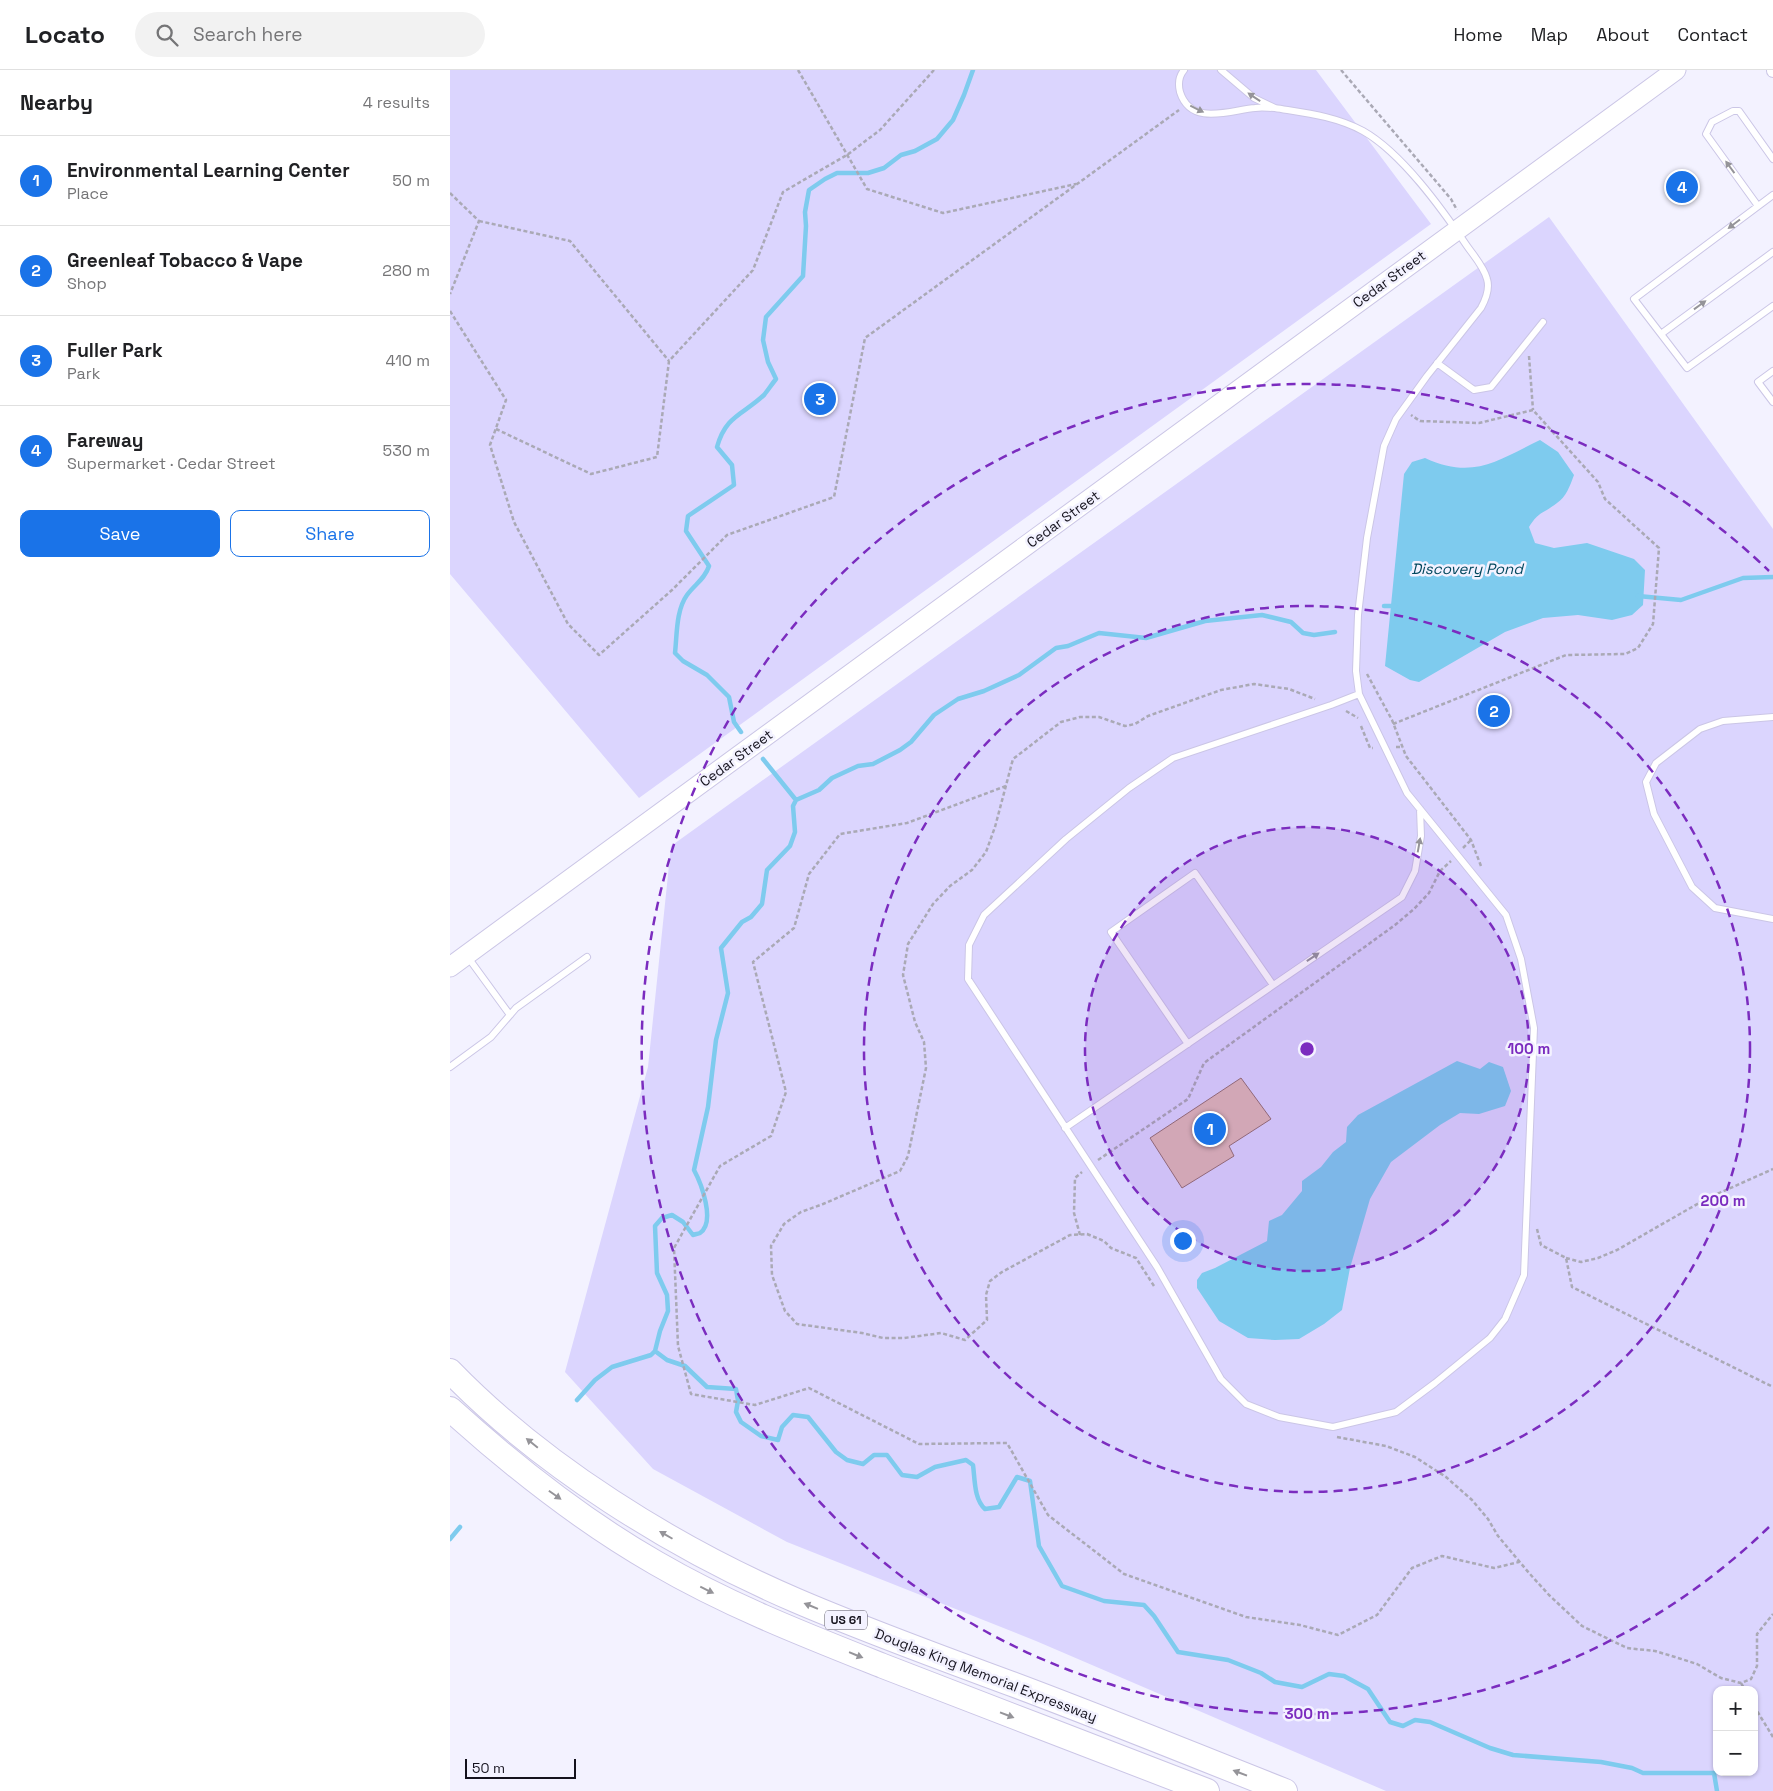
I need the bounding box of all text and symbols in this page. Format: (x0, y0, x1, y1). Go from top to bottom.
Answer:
search box (135, 12, 485, 57)
text: Locato (25, 19, 105, 50)
icon: search (153, 21, 181, 49)
text: Search here (193, 22, 302, 47)
text: Home (1454, 23, 1503, 46)
text: Map (1531, 23, 1568, 46)
text: About (1596, 23, 1650, 46)
text: Contact (1678, 23, 1748, 46)
text: Nearby (20, 89, 93, 116)
text: 4 results (363, 92, 430, 113)
one-way arrow (1247, 93, 1261, 102)
one-way arrow (1190, 106, 1204, 114)
text: Environmental Learning Center (67, 158, 350, 183)
one-way arrow (1724, 161, 1735, 174)
pin: 4 (1666, 168, 1698, 206)
text: 1 (32, 170, 40, 191)
text: 50 m (392, 170, 430, 191)
text: Place (67, 183, 109, 204)
one-way arrow (1728, 219, 1741, 230)
street label: Cedar Street (1349, 246, 1429, 312)
text: Greenleaf Tobacco & Vape (67, 248, 303, 273)
text: 2 (31, 260, 41, 281)
text: 280 m (382, 260, 430, 281)
text: Shop (67, 273, 107, 294)
one-way arrow (1693, 300, 1707, 310)
text: Fuller Park (67, 338, 163, 363)
text: 3 (31, 350, 41, 371)
text: 410 m (386, 350, 430, 371)
text: Park (67, 363, 100, 384)
pin: 3 (804, 380, 836, 418)
text: Fareway (67, 428, 143, 453)
text: 4 (31, 440, 41, 461)
text: 530 m (383, 440, 430, 461)
text: Supermarket · Cedar Street (67, 453, 276, 474)
street label: Cedar Street (1023, 486, 1103, 552)
button: Save (20, 510, 220, 557)
button: Share (230, 510, 430, 557)
water label: Discovery Pond (1411, 559, 1525, 578)
pin: 2 (1478, 692, 1510, 730)
street label: Cedar Street (696, 725, 776, 791)
one-way arrow (1416, 837, 1424, 853)
one-way arrow (1306, 952, 1320, 962)
text: 100 m (1508, 1039, 1550, 1058)
centre of rings (1298, 1040, 1316, 1058)
pin: 1 (1194, 1110, 1226, 1148)
text: 200 m (1701, 1191, 1745, 1210)
your location (1170, 1228, 1196, 1254)
one-way arrow (526, 1437, 539, 1448)
one-way arrow (548, 1490, 562, 1500)
one-way arrow (659, 1530, 672, 1539)
one-way arrow (700, 1586, 715, 1595)
one-way arrow (804, 1602, 818, 1610)
road number: US 61 (825, 1610, 867, 1630)
street label: Douglas King Memorial Expressway (872, 1624, 1100, 1726)
one-way arrow (849, 1651, 864, 1659)
map controls (1713, 1686, 1758, 1776)
button: + (1713, 1686, 1758, 1731)
text: 300 m (1284, 1704, 1330, 1723)
one-way arrow (1000, 1712, 1015, 1719)
button: − (1713, 1731, 1758, 1776)
scale bar (465, 1756, 576, 1779)
text: 50 m (472, 1759, 505, 1777)
one-way arrow (1232, 1769, 1247, 1777)

